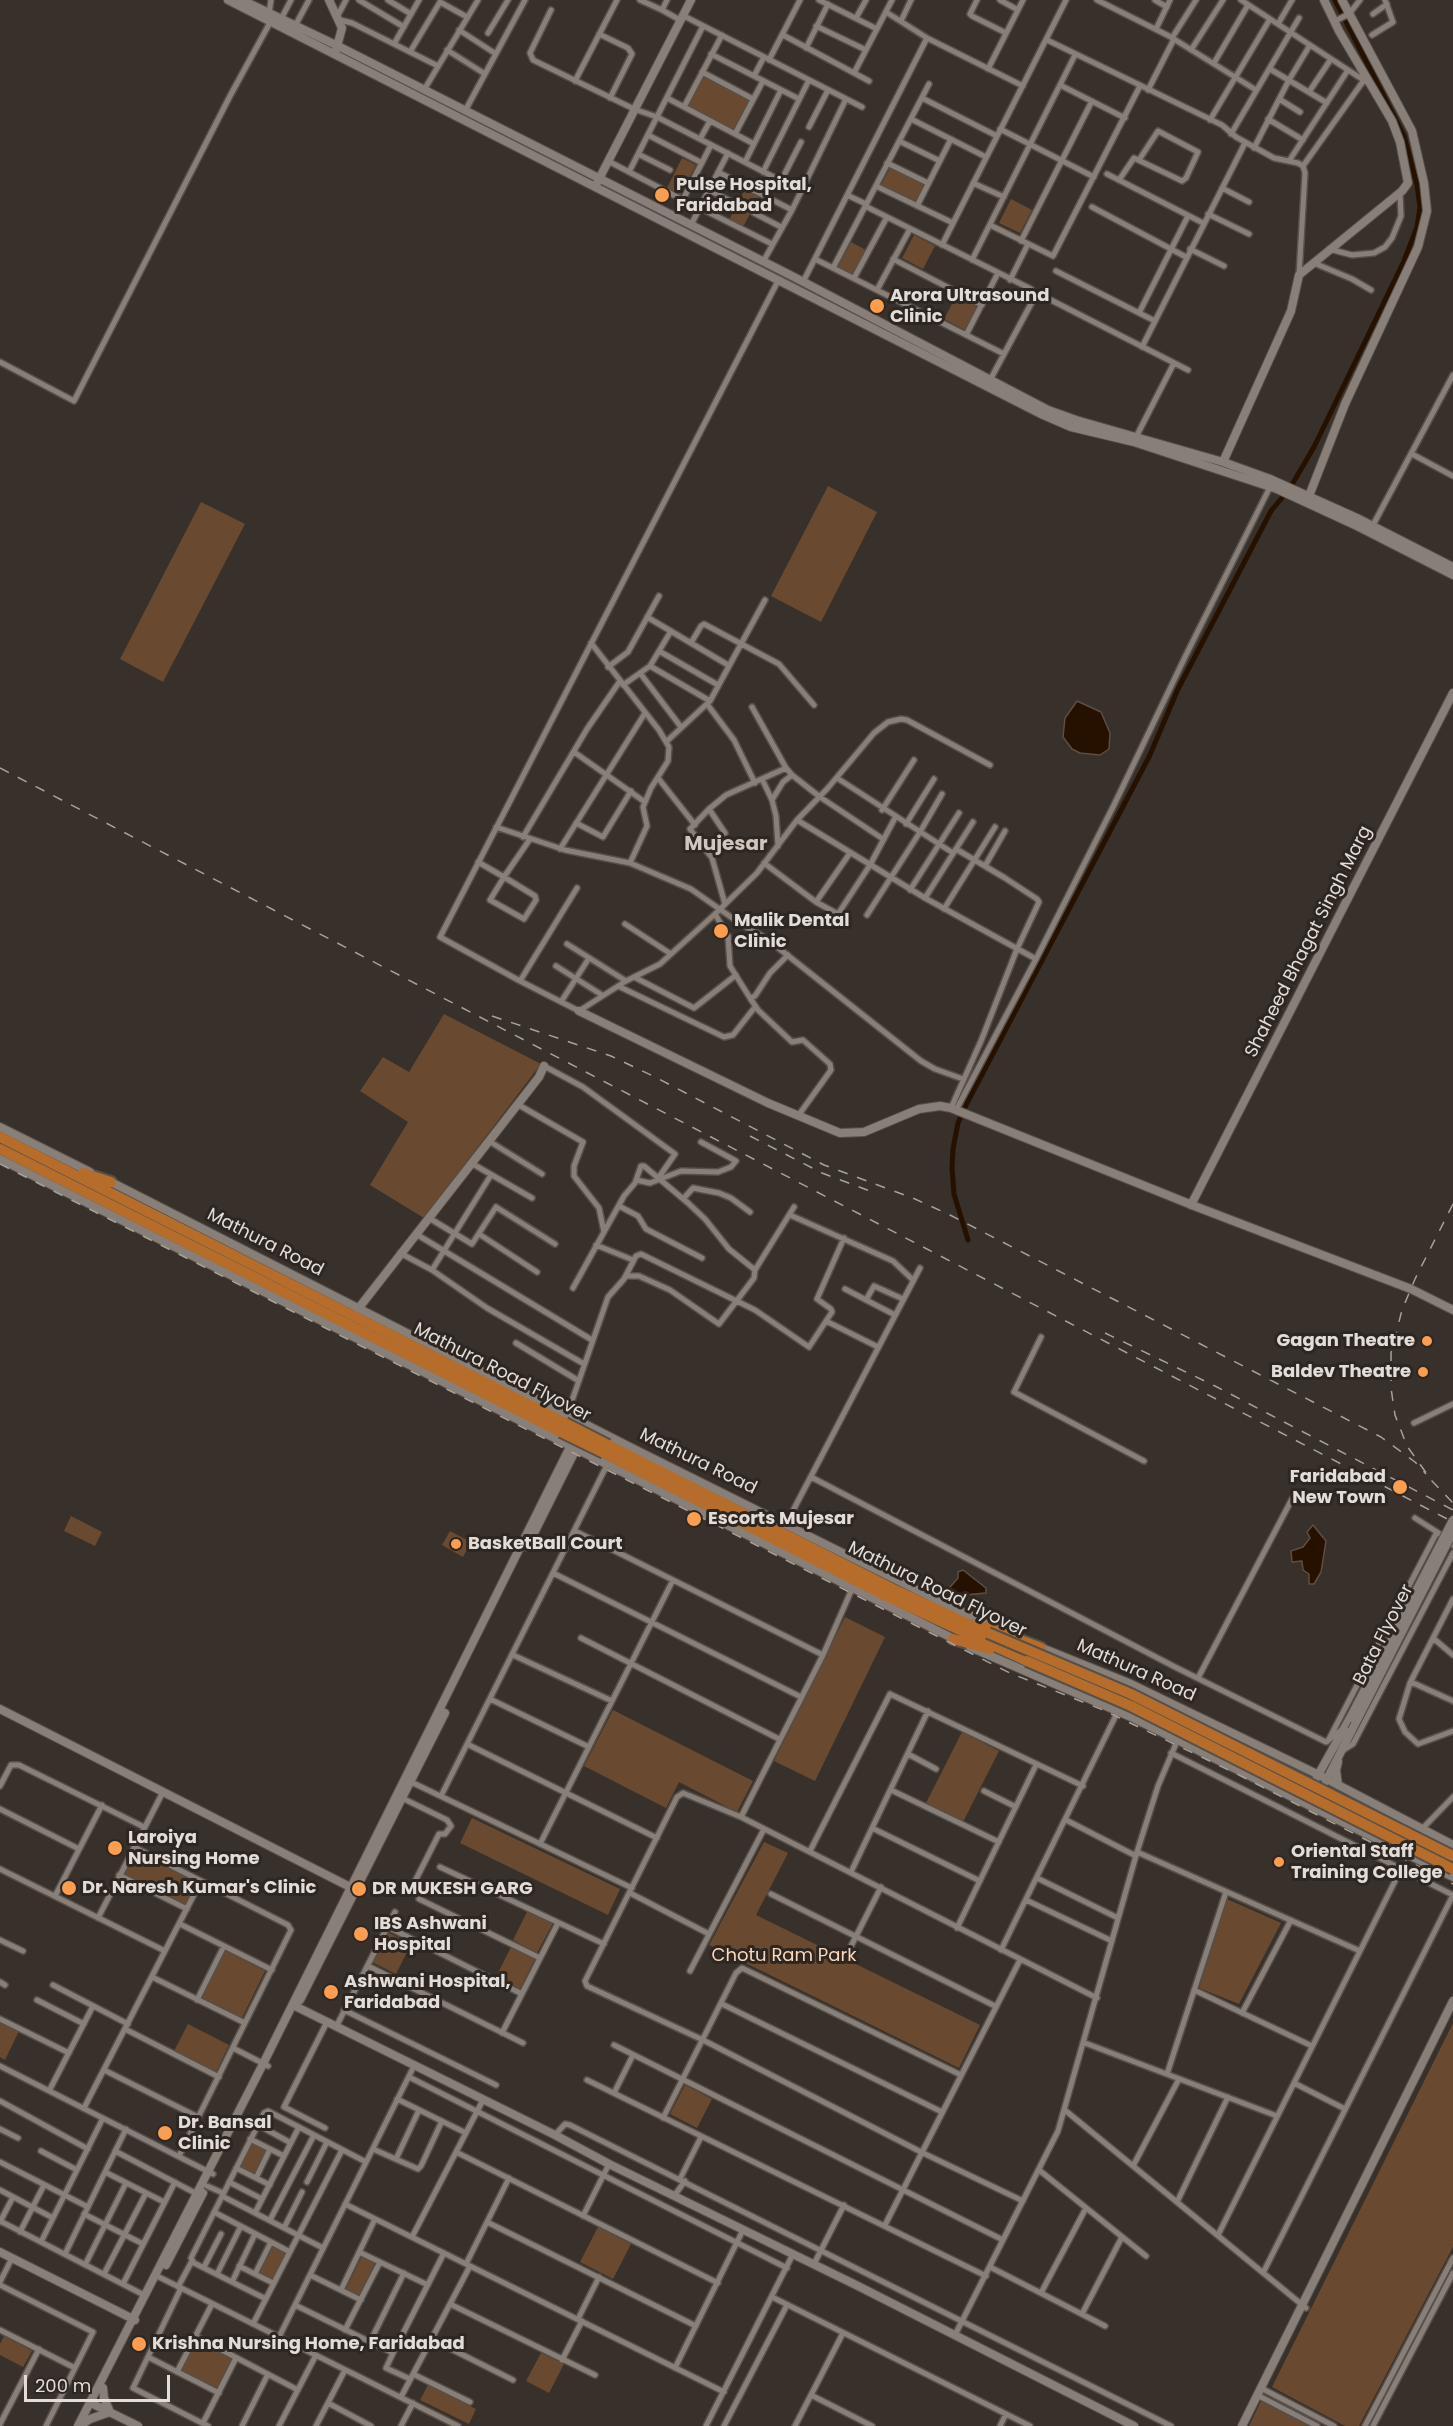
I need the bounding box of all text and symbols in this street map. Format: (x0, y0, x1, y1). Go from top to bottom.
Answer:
place label: Pulse Hospital, Faridabad (676, 174, 812, 216)
marker: Pulse Hospital, Faridabad (653, 186, 671, 204)
place label: Arora Ultrasound Clinic (890, 285, 1049, 328)
marker: Arora Ultrasound Clinic (868, 297, 886, 315)
street label: Shaheed Bhagat Singh Marg (1241, 823, 1377, 1061)
district label: Mujesar (684, 833, 768, 857)
place label: Malik Dental Clinic (734, 910, 849, 952)
marker: Malik Dental Clinic (712, 922, 730, 940)
street label: Mathura Road (203, 1204, 327, 1282)
street label: Mathura Road Flyover (410, 1319, 594, 1427)
place label: Gagan Theatre (1276, 1330, 1415, 1352)
marker: Gagan Theatre (1420, 1334, 1434, 1348)
place label: Baldev Theatre (1271, 1361, 1411, 1383)
marker: Baldev Theatre (1416, 1365, 1430, 1379)
street label: Mathura Road (636, 1424, 760, 1500)
place label: Faridabad New Town (1290, 1466, 1386, 1508)
marker: Faridabad New Town (1391, 1478, 1409, 1496)
place label: Escorts Mujesar (708, 1508, 854, 1530)
marker: Escorts Mujesar (685, 1510, 703, 1528)
place label: BasketBall Court (468, 1533, 622, 1555)
marker: BasketBall Court (449, 1537, 463, 1551)
street label: Mathura Road Flyover (844, 1537, 1030, 1643)
street label: Bata Flyover (1349, 1581, 1419, 1689)
street label: Mathura Road (1073, 1635, 1199, 1707)
place label: Laroiya Nursing Home (128, 1827, 260, 1870)
marker: Laroiya Nursing Home (106, 1839, 124, 1857)
place label: Oriental Staff Training College (1291, 1841, 1443, 1884)
marker: Oriental Staff Training College (1272, 1855, 1286, 1869)
place label: Dr. Naresh Kumar's Clinic (82, 1877, 316, 1899)
place label: DR MUKESH GARG (372, 1878, 533, 1900)
marker: Dr. Naresh Kumar's Clinic (60, 1879, 78, 1897)
marker: DR MUKESH GARG (350, 1880, 368, 1898)
place label: IBS Ashwani Hospital (374, 1913, 487, 1956)
marker: IBS Ashwani Hospital (352, 1925, 370, 1943)
park label: Chotu Ram Park (712, 1945, 856, 1967)
place label: Ashwani Hospital, Faridabad (344, 1971, 511, 2014)
marker: Ashwani Hospital, Faridabad (322, 1983, 340, 2001)
place label: Dr. Bansal Clinic (178, 2112, 271, 2154)
marker: Dr. Bansal Clinic (156, 2124, 174, 2142)
place label: Krishna Nursing Home, Faridabad (152, 2333, 465, 2355)
marker: Krishna Nursing Home, Faridabad (130, 2335, 148, 2353)
scale bar (27, 2363, 172, 2401)
text: 200 m (35, 2373, 91, 2398)

